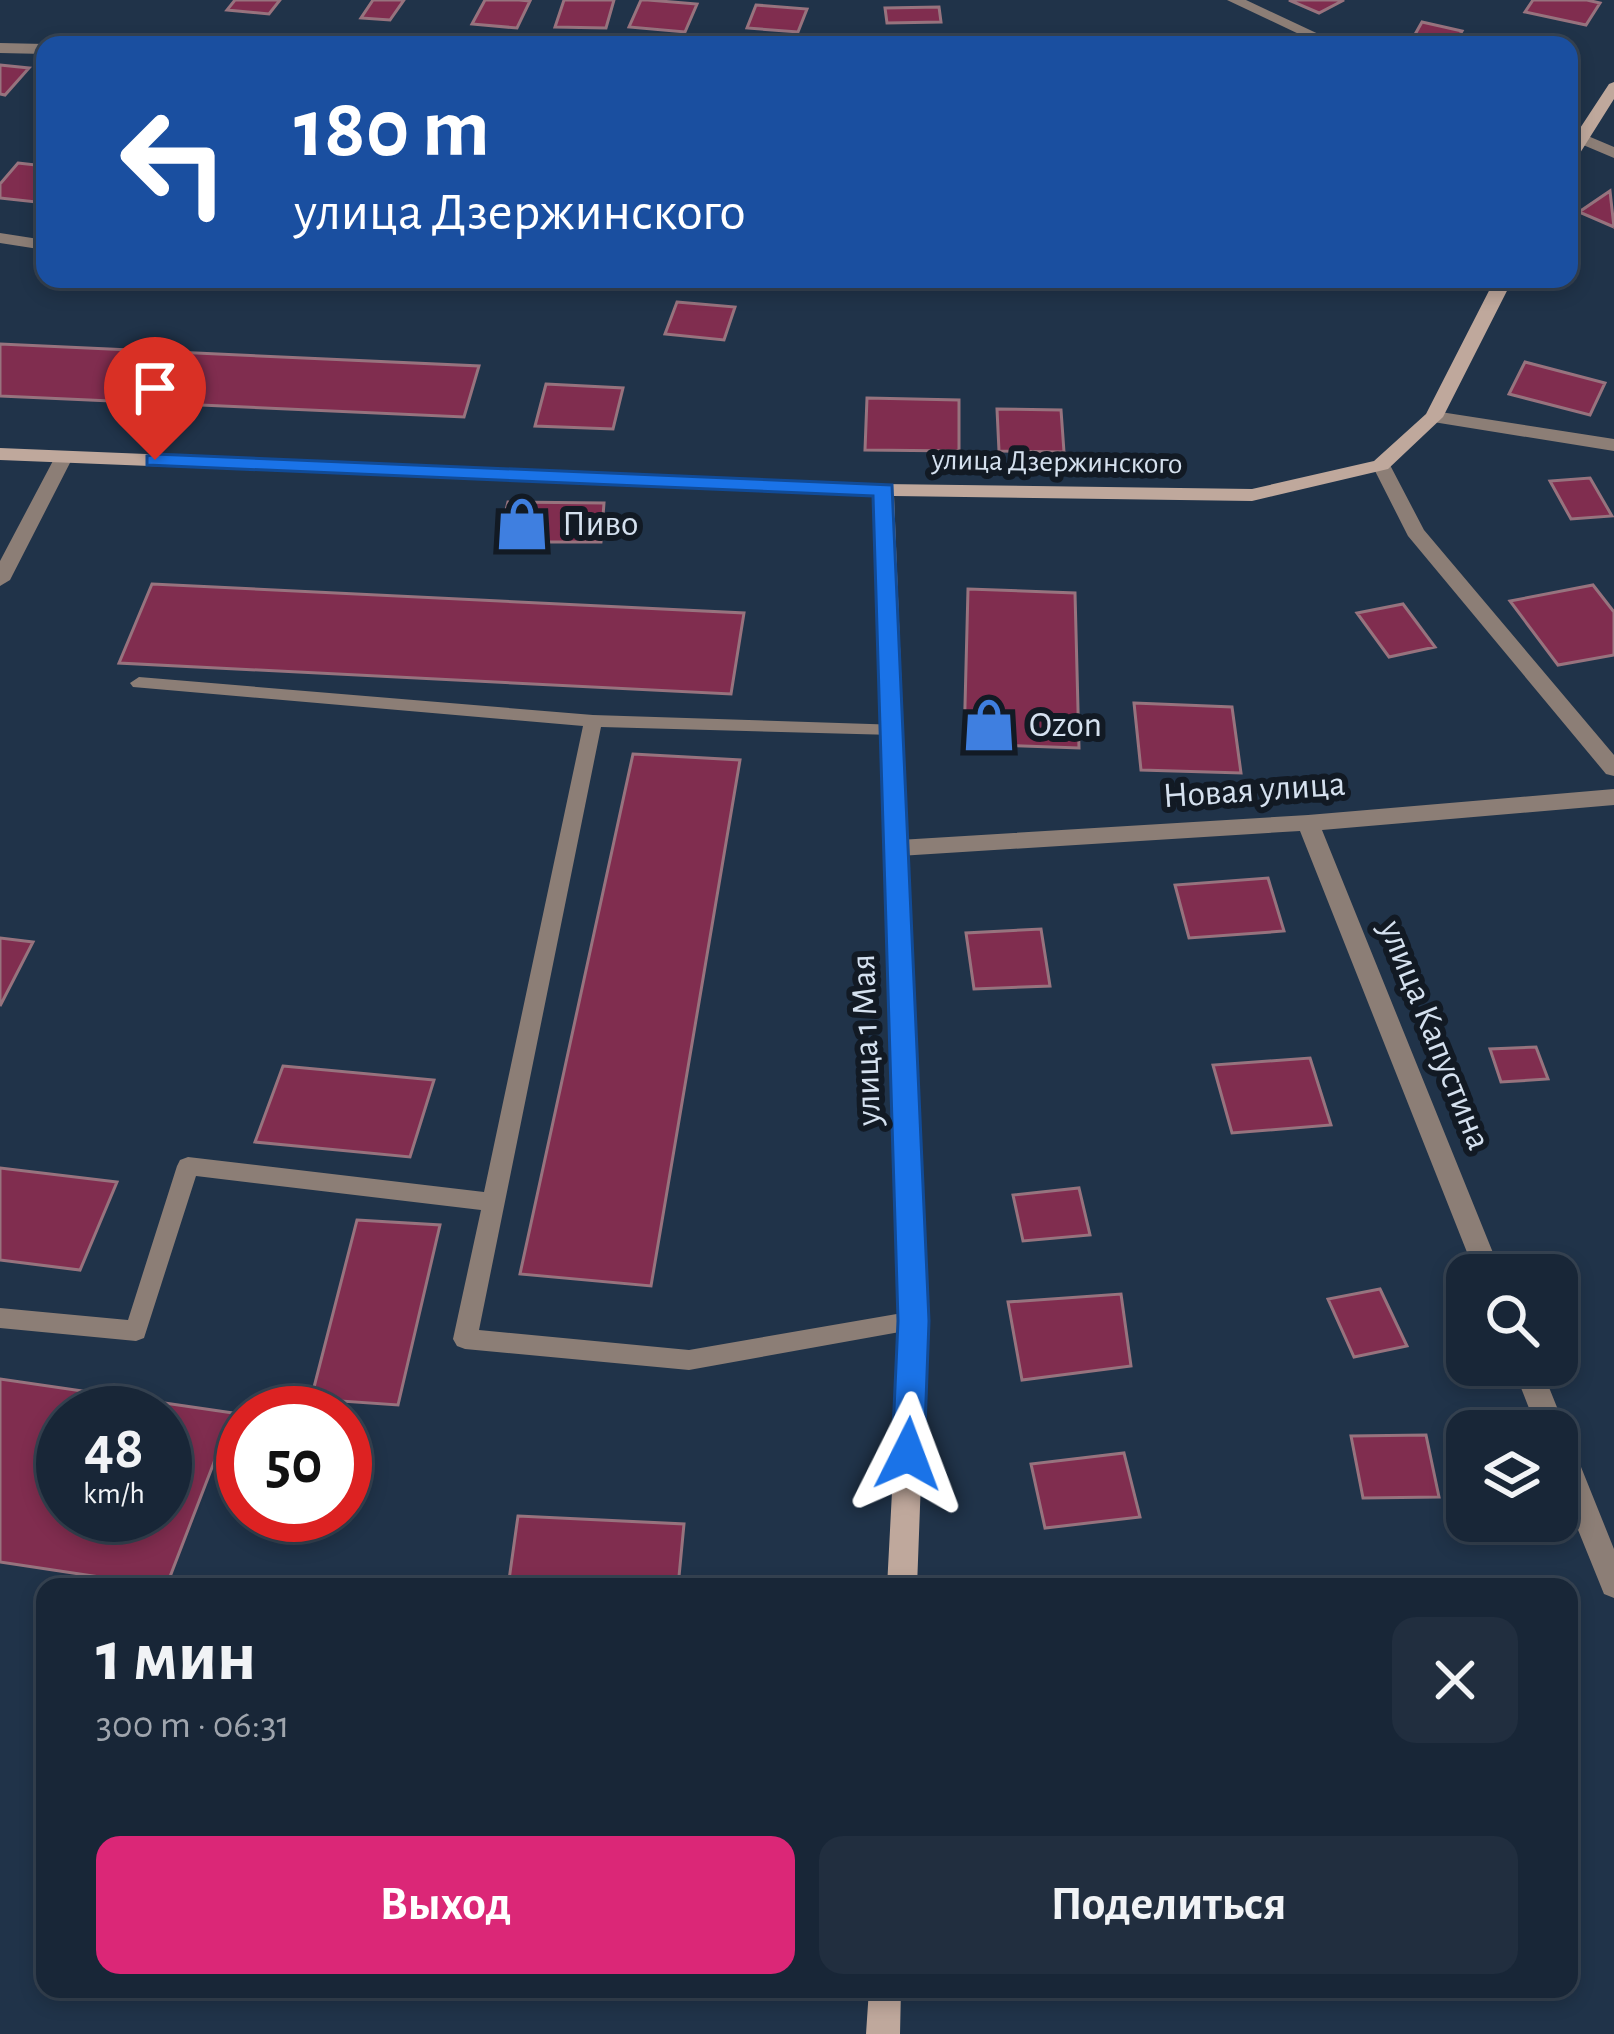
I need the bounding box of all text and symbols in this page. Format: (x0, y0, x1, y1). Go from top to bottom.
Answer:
icon: left (96, 84, 252, 240)
text: 180 m (294, 88, 490, 172)
text: улица Дзержинского (294, 186, 746, 240)
pin (104, 337, 206, 460)
icon: arrive (122, 355, 188, 421)
street label: улица Дзержинского (930, 445, 1183, 479)
shop icon: Пиво (493, 495, 551, 553)
place label: Пиво (562, 506, 638, 542)
shop icon: Ozon (960, 696, 1018, 754)
place label: Ozon (1029, 707, 1102, 743)
street label: Новая улица (1161, 766, 1347, 814)
street label: улица Капустина (1372, 914, 1497, 1155)
street label: улица 1 Мая (845, 953, 887, 1128)
map controls (1446, 1254, 1578, 1542)
button: search (1446, 1254, 1578, 1386)
speed limit sign: 50 (216, 1386, 372, 1542)
position arrow (845, 1391, 971, 1517)
button: layers (1446, 1410, 1578, 1542)
text: 48 (84, 1419, 144, 1479)
text: km/h (83, 1479, 145, 1509)
button: close (1392, 1617, 1518, 1743)
text: 1 мин (96, 1621, 257, 1693)
text: 300 m · 06:31 (96, 1706, 290, 1745)
button: Выход (96, 1836, 795, 1974)
button: Поделиться (819, 1836, 1518, 1974)

